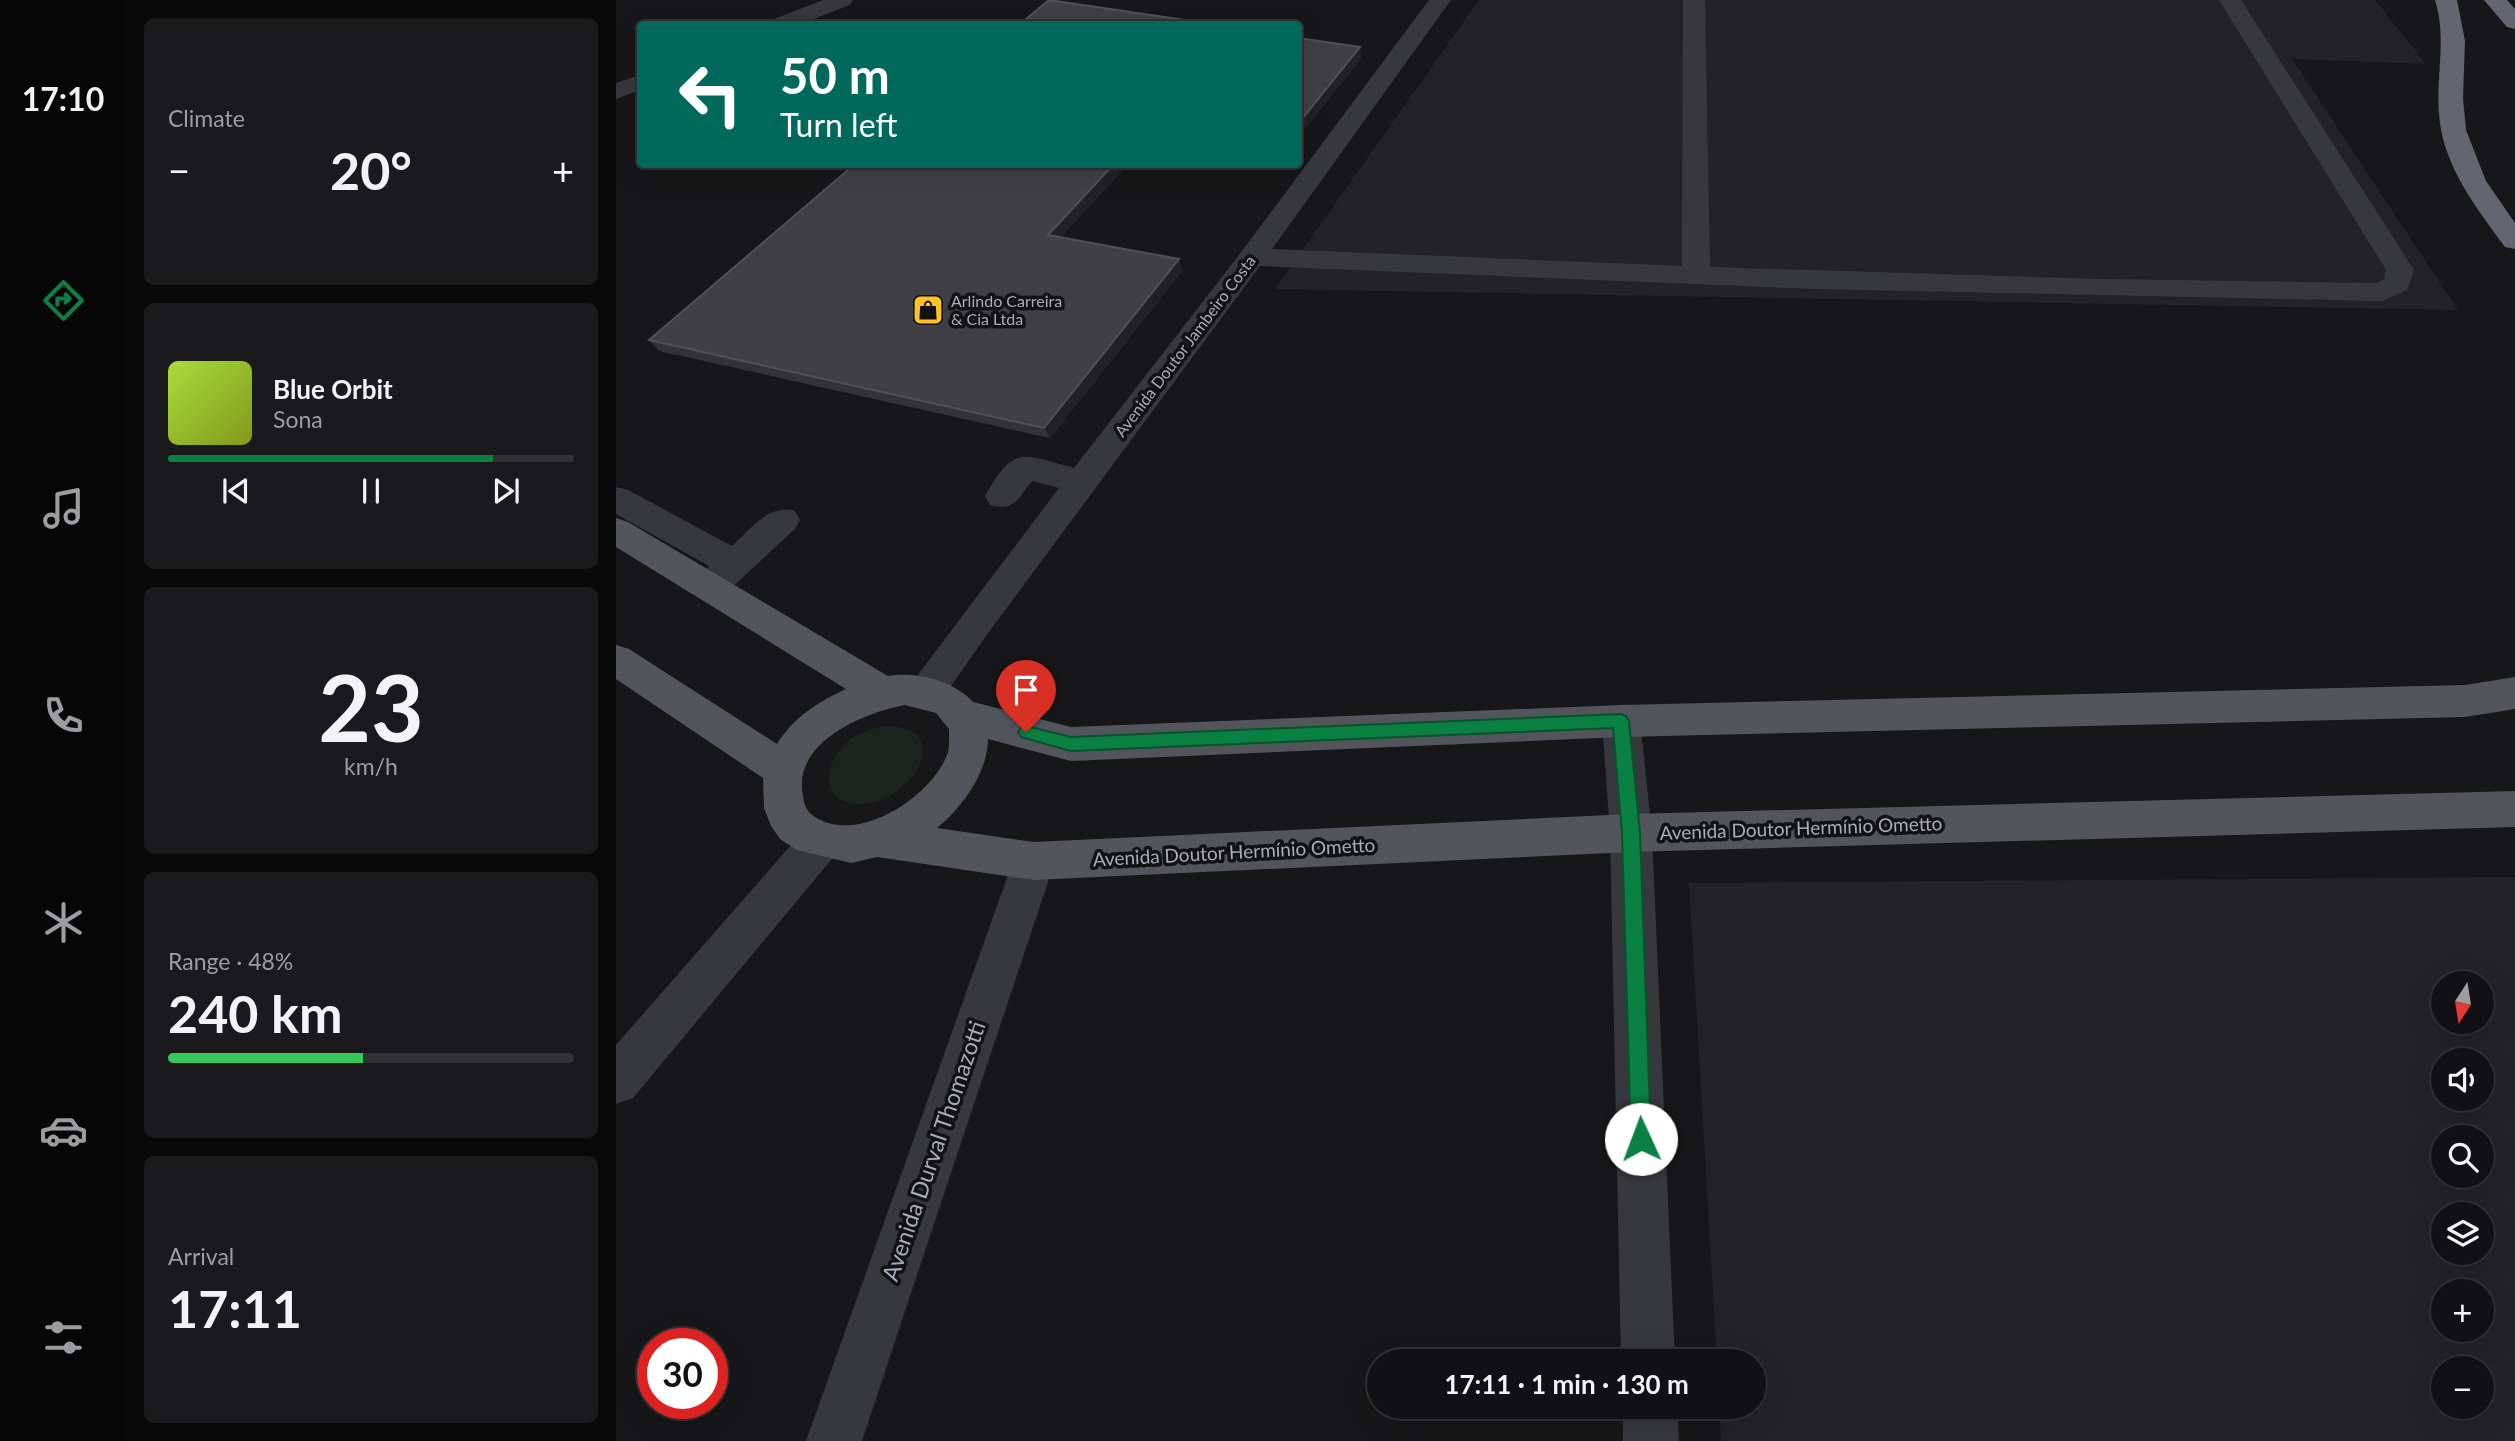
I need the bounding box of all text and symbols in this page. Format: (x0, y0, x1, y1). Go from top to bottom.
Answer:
text: 50 m (780, 46, 890, 104)
icon: left (665, 49, 756, 140)
text: 17:10 (22, 79, 104, 118)
text: Climate (168, 104, 245, 132)
text: Turn left (780, 105, 897, 144)
text: 20° (330, 139, 412, 201)
text: − (168, 147, 190, 193)
text: + (552, 147, 574, 193)
street label: Avenida Doutor Jambeiro Costa (1110, 251, 1259, 440)
icon: directions (39, 276, 88, 325)
place label: Arlindo Carreira & Cia Ltda (951, 291, 1062, 328)
shop icon: Arlindo Carreira & Cia Ltda (911, 293, 945, 327)
text: Blue Orbit (273, 373, 393, 405)
text: Sona (273, 405, 323, 433)
icon: previous (217, 472, 255, 510)
icon: pause (352, 472, 390, 510)
icon: next (487, 472, 525, 510)
icon: music (39, 484, 88, 533)
text: 23 (318, 652, 424, 761)
pin (996, 660, 1056, 732)
icon: arrive (1007, 671, 1045, 709)
icon: phone (39, 691, 88, 740)
text: km/h (344, 752, 398, 780)
street label: Avenida Doutor Hermínio Ometto (1659, 811, 1943, 844)
street label: Avenida Doutor Hermínio Ometto (1092, 833, 1376, 870)
icon: climate (39, 898, 88, 947)
text: Range · 48% (168, 947, 293, 975)
north arrow (2431, 971, 2494, 1034)
map controls (2431, 971, 2494, 1419)
text: 240 km (168, 982, 342, 1044)
street label: Avenida Durval Thomazotti (875, 1017, 991, 1284)
button: sound (2431, 1048, 2494, 1111)
position arrow (1604, 1102, 1678, 1176)
icon: car (39, 1106, 88, 1155)
button: search (2431, 1125, 2494, 1188)
button: layers (2431, 1202, 2494, 1265)
text: Arrival (168, 1242, 234, 1270)
text: 17:11 (168, 1277, 302, 1339)
button: + (2431, 1279, 2494, 1342)
icon: filters (39, 1313, 88, 1362)
speed limit sign: 30 (637, 1328, 728, 1419)
button: − (2431, 1356, 2494, 1419)
text: 17:11 · 1 min · 130 m (1444, 1368, 1689, 1400)

